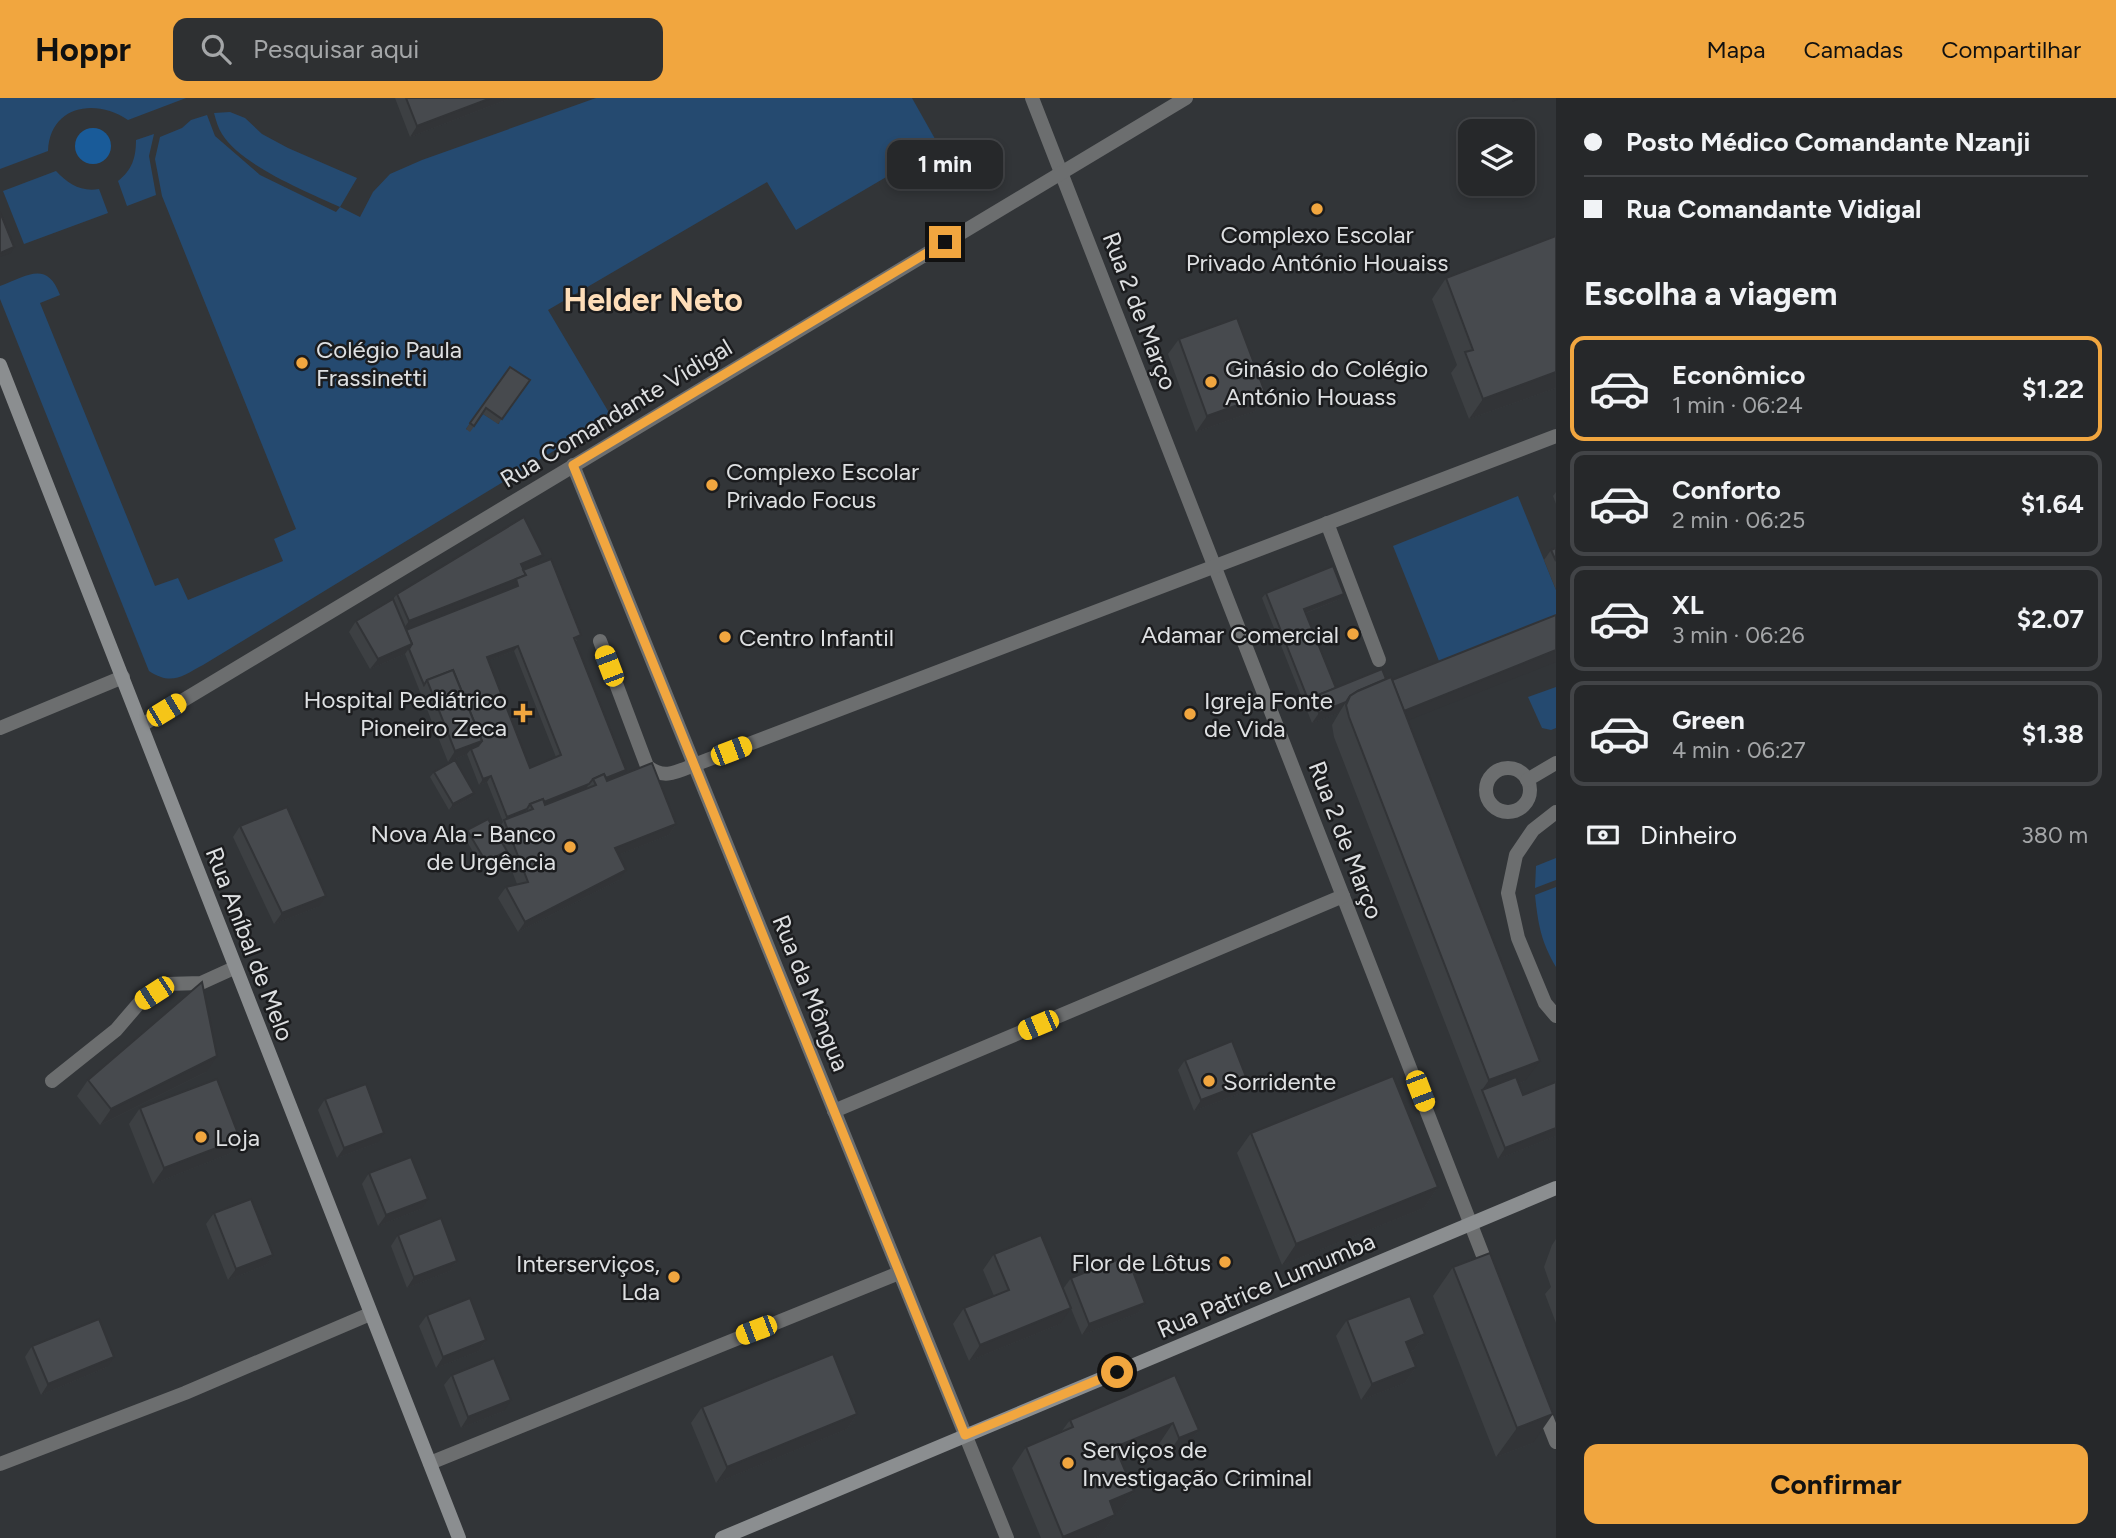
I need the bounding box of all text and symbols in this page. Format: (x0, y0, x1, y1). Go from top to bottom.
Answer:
search box (173, 18, 663, 81)
text: Hoppr (35, 30, 131, 69)
icon: search (197, 30, 235, 68)
text: Pesquisar aqui (253, 33, 419, 65)
text: Mapa (1706, 35, 1765, 64)
text: Camadas (1803, 35, 1903, 64)
text: Compartilhar (1941, 35, 2081, 64)
map controls (1458, 119, 1535, 196)
button: layers (1458, 119, 1535, 196)
text: Posto Médico Comandante Nzanji (1626, 126, 2030, 158)
callout: 1 min (887, 141, 1003, 190)
text: 1 min (918, 150, 972, 178)
text: Rua Comandante Vidigal (1626, 193, 1922, 225)
marker: Complexo Escolar Privado António Houaiss (1309, 201, 1325, 217)
place label: Complexo Escolar Privado António Houaiss (1186, 220, 1448, 277)
route end (929, 226, 961, 258)
street label: Rua 2 de Março (1097, 228, 1183, 394)
text: Escolha a viagem (1584, 275, 1837, 313)
district label: Helder Neto (563, 281, 743, 319)
street label: Rua Comandante Vidigal (495, 332, 737, 494)
place label: Colégio Paula Frassinetti (316, 335, 462, 392)
place label: Ginásio do Colégio António Houass (1225, 354, 1428, 411)
marker: Colégio Paula Frassinetti (294, 355, 310, 371)
icon: car (1588, 357, 1651, 420)
text: Econômico (1672, 359, 1805, 391)
text: $1.22 (2022, 373, 2084, 405)
marker: Ginásio do Colégio António Houass (1203, 374, 1219, 390)
text: 1 min · 06:24 (1672, 391, 1803, 419)
place label: Complexo Escolar Privado Focus (726, 457, 919, 514)
icon: car (1588, 472, 1651, 535)
text: Conforto (1672, 474, 1781, 506)
marker: Complexo Escolar Privado Focus (704, 477, 720, 493)
text: $1.64 (2021, 488, 2084, 520)
text: 2 min · 06:25 (1672, 506, 1805, 534)
icon: car (1588, 587, 1651, 650)
text: XL (1672, 589, 1704, 621)
text: $2.07 (2017, 603, 2084, 635)
place label: Adamar Comercial (1141, 620, 1339, 649)
text: 3 min · 06:26 (1672, 621, 1805, 649)
place label: Centro Infantil (739, 623, 894, 652)
marker: Adamar Comercial (1345, 626, 1361, 642)
marker: Centro Infantil (717, 629, 733, 645)
car (592, 643, 627, 689)
place label: Hospital Pediátrico Pioneiro Zeca (303, 685, 507, 742)
place label: Igreja Fonte de Vida (1204, 686, 1333, 743)
car (143, 690, 190, 730)
icon: car (1588, 702, 1651, 765)
marker: Hospital Pediátrico Pioneiro Zeca (513, 703, 533, 723)
text: Green (1672, 704, 1745, 736)
marker: Igreja Fonte de Vida (1182, 706, 1198, 722)
text: $1.38 (2022, 718, 2084, 750)
car (708, 734, 755, 768)
text: 4 min · 06:27 (1672, 736, 1806, 764)
street label: Rua 2 de Março (1303, 757, 1389, 923)
icon: cash (1584, 816, 1622, 854)
place label: Nova Ala - Banco de Urgência (371, 819, 556, 876)
text: Dinheiro (1640, 819, 1737, 851)
text: 380 m (2021, 821, 2088, 849)
marker: Nova Ala - Banco de Urgência (562, 839, 578, 855)
street label: Rua Aníbal de Melo (200, 843, 300, 1045)
street label: Rua da Môngua (766, 911, 856, 1075)
car (131, 973, 178, 1013)
car (1015, 1007, 1062, 1043)
place label: Sorridente (1223, 1067, 1336, 1096)
car (1403, 1068, 1438, 1114)
marker: Sorridente (1201, 1073, 1217, 1089)
place label: Loja (215, 1123, 260, 1152)
marker: Loja (193, 1129, 209, 1145)
street label: Rua Patrice Lumumba (1153, 1226, 1379, 1344)
place label: Flor de Lôtus (1072, 1248, 1211, 1277)
place label: Interserviços, Lda (516, 1249, 660, 1306)
marker: Flor de Lôtus (1217, 1254, 1233, 1270)
marker: Interserviços, Lda (666, 1269, 682, 1285)
car (733, 1313, 780, 1347)
route start (1101, 1356, 1133, 1388)
place label: Serviços de Investigação Criminal (1082, 1435, 1312, 1492)
button: Confirmar (1584, 1444, 2088, 1524)
marker: Serviços de Investigação Criminal (1060, 1455, 1076, 1471)

